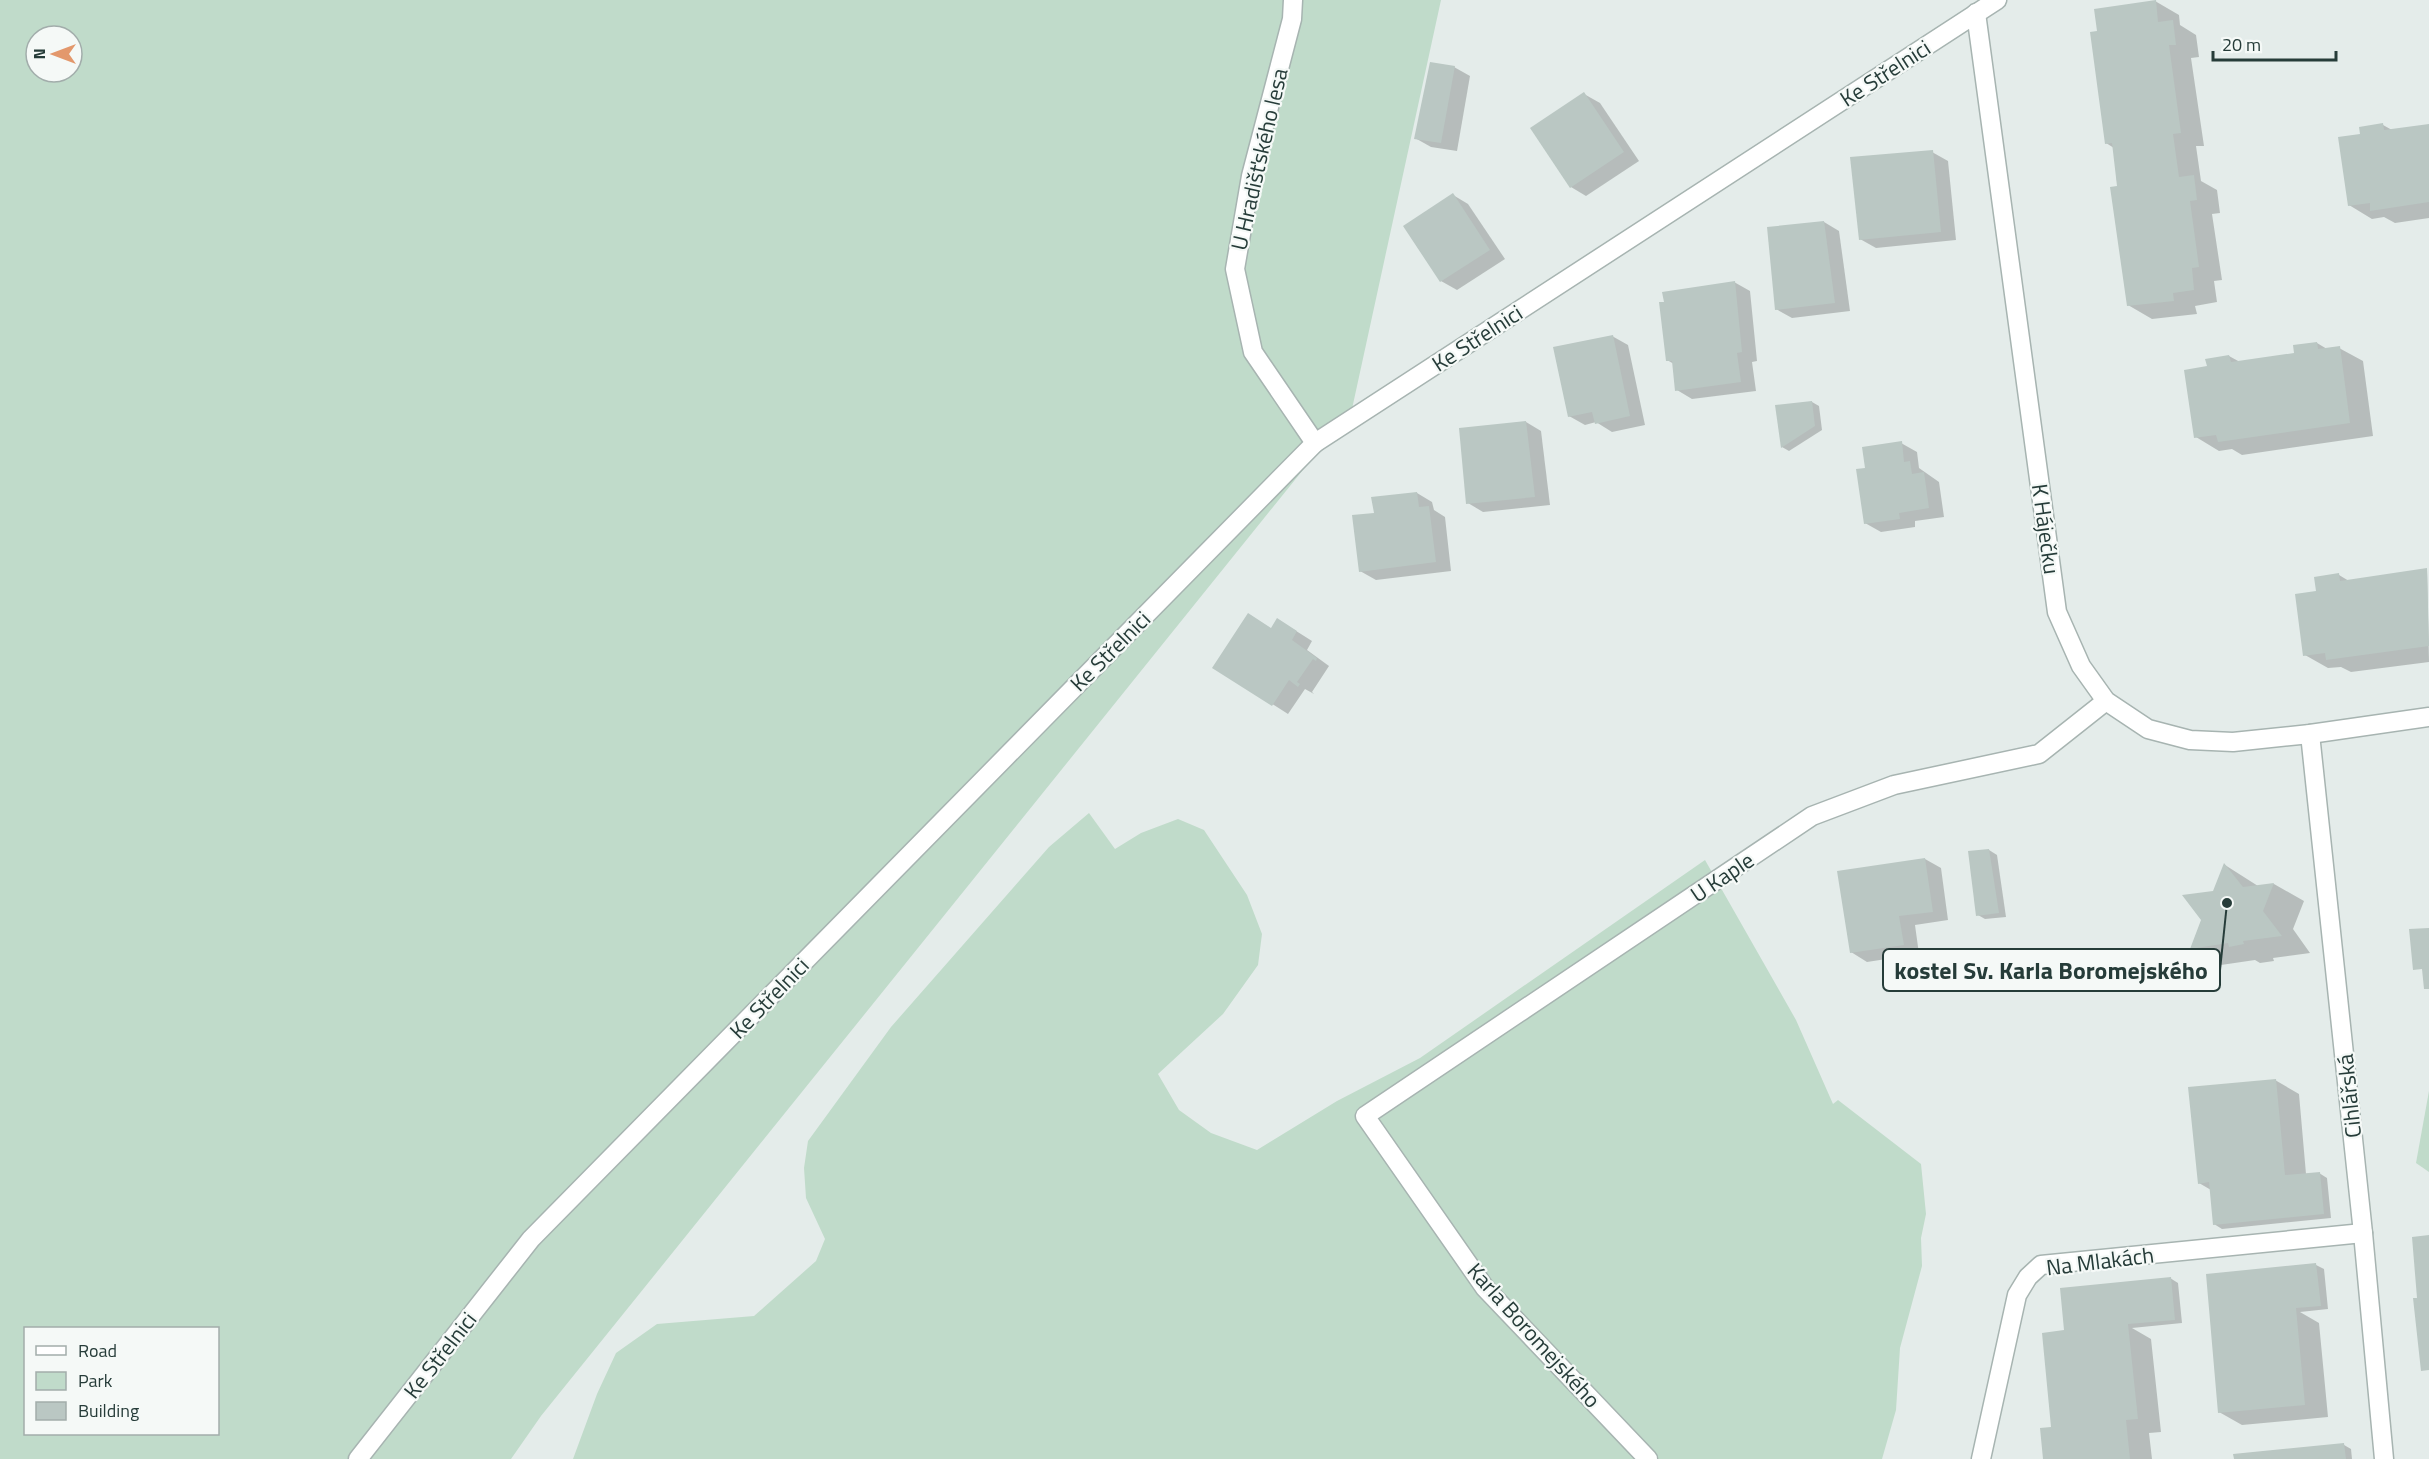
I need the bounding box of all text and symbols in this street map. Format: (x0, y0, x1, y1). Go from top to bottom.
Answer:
north arrow (24, 24, 84, 84)
scale bar (2213, 24, 2336, 62)
street label: Ke Střelnici (1833, 31, 1937, 115)
text: 20 m (2222, 31, 2261, 58)
text: N (27, 48, 51, 60)
street label: U Hradišťského lesa (1222, 65, 1296, 253)
street label: Ke Střelnici (1425, 296, 1529, 380)
street label: K Háječku (2023, 482, 2069, 576)
street label: Ke Střelnici (1062, 603, 1158, 699)
street label: U Kaple (1683, 843, 1761, 911)
street label: Ke Střelnici (721, 949, 817, 1047)
callout: kostel Sv. Karla Boromejského (1883, 949, 2220, 991)
text: kostel Sv. Karla Boromejského (1894, 952, 2208, 988)
street label: Cihlářská (2328, 1052, 2370, 1140)
street label: Na Mlakách (2044, 1238, 2156, 1284)
street label: Karla Boromejského (1459, 1255, 1609, 1415)
street label: Ke Střelnici (395, 1304, 485, 1406)
legend (24, 1327, 219, 1435)
text: Road (78, 1337, 117, 1364)
text: Park (78, 1367, 113, 1394)
text: Building (78, 1397, 139, 1424)

